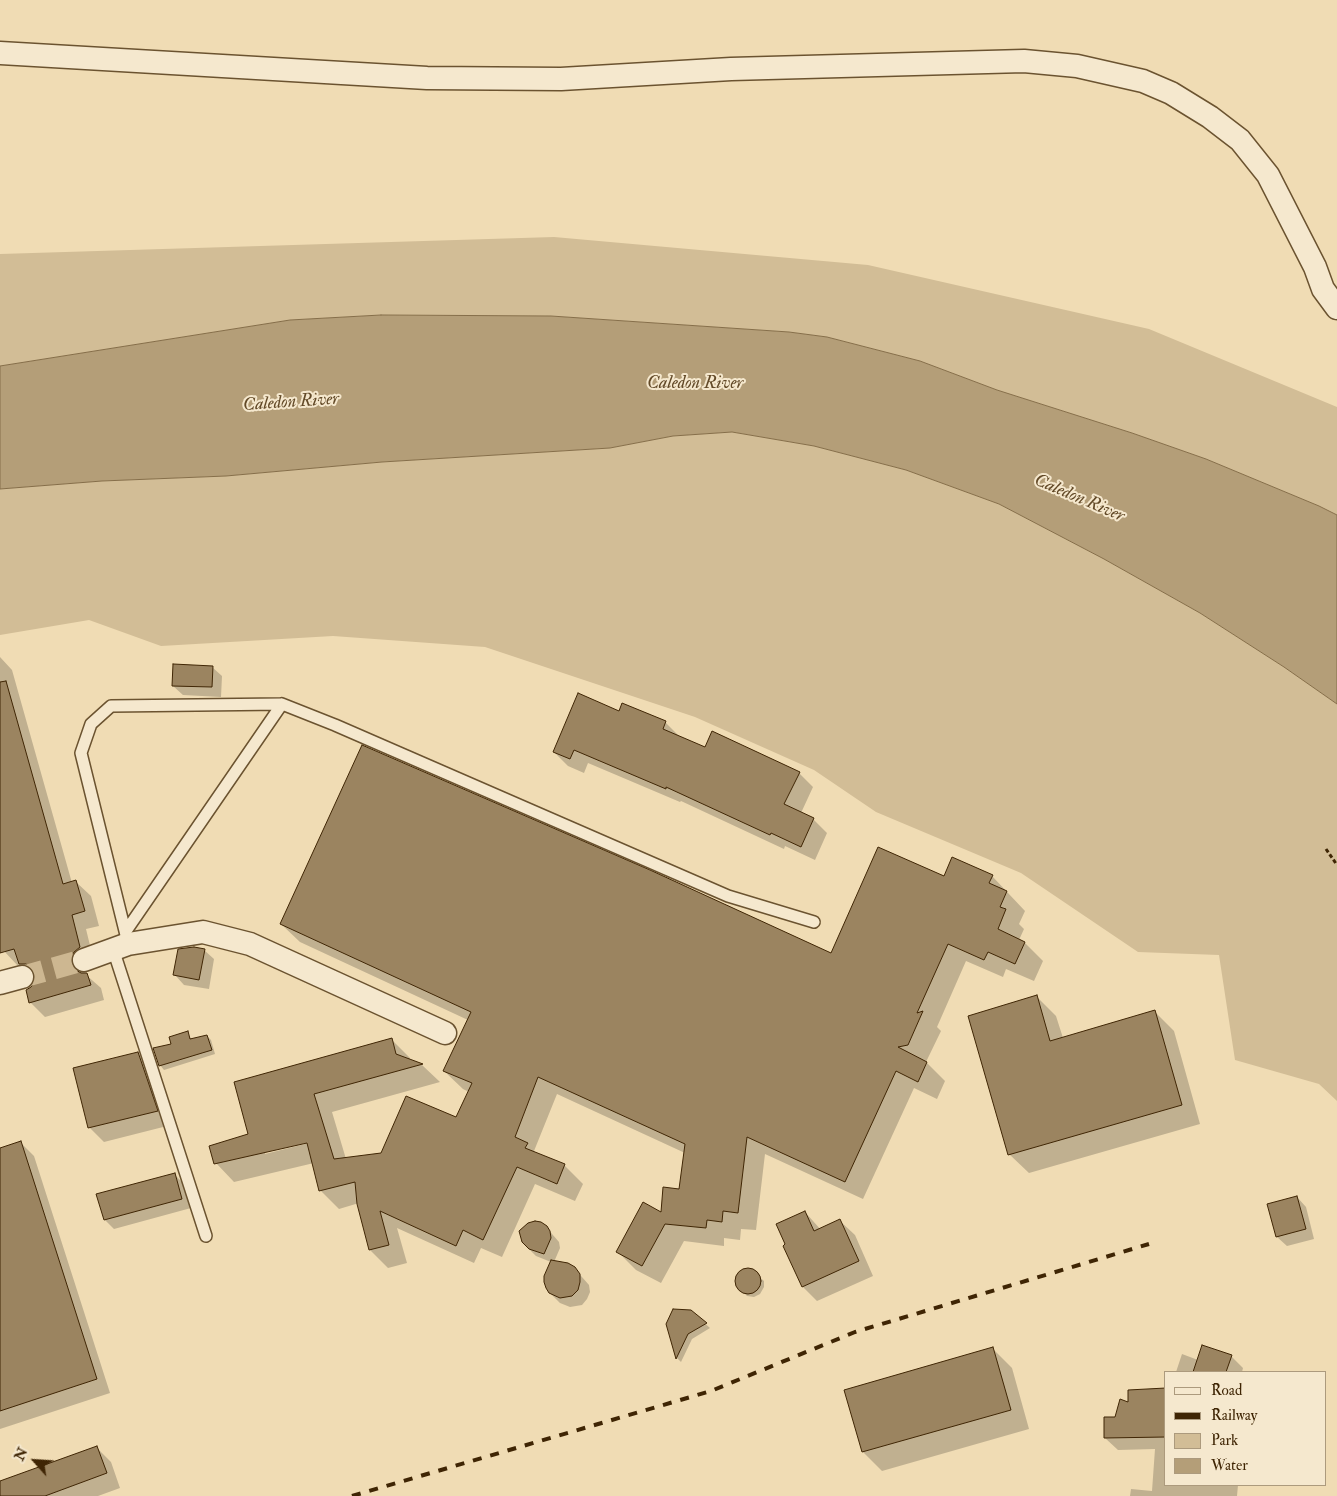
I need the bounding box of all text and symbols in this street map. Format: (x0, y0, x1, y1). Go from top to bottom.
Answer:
water label: Caledon River (647, 373, 743, 395)
water label: Caledon River (242, 389, 340, 417)
water label: Caledon River (1030, 470, 1128, 528)
legend (1164, 1371, 1327, 1486)
text: Road (1211, 1381, 1242, 1400)
text: Railway (1211, 1406, 1257, 1425)
text: Park (1211, 1431, 1238, 1450)
north arrow (10, 1436, 60, 1486)
text: N (11, 1445, 31, 1464)
text: Water (1211, 1456, 1248, 1475)

